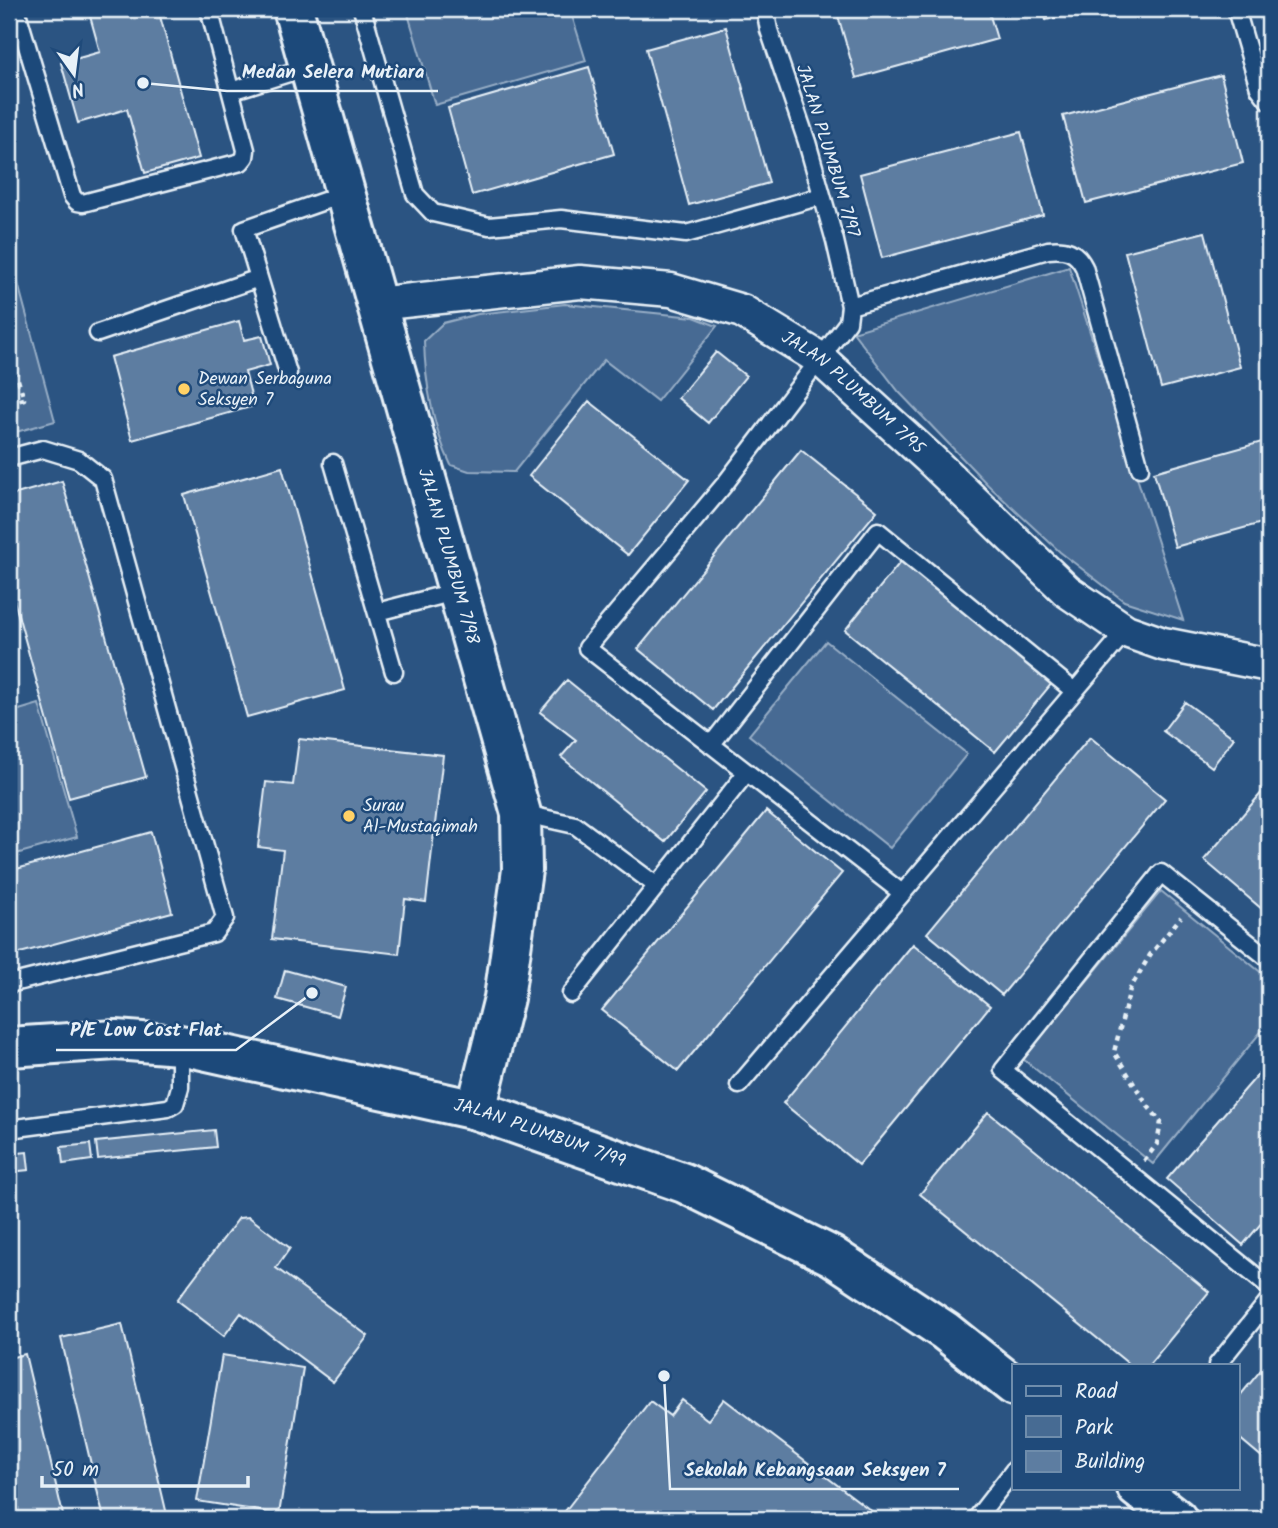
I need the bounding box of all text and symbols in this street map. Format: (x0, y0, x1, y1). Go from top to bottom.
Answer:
north arrow (38, 38, 108, 108)
callout: Medan Selera Mutiara (227, 51, 438, 91)
text: Medan Selera Mutiara (242, 58, 425, 88)
street label: JALAN PLUMBUM 7/97 (787, 61, 867, 242)
text: N (68, 73, 87, 105)
street label: JALAN PLUMBUM 7/95 (775, 324, 932, 463)
place label: Dewan Serbaguna Seksyen 7 (198, 365, 332, 415)
marker: Dewan Serbaguna Seksyen 7 (176, 381, 192, 397)
street label: JALAN PLUMBUM 7/98 (409, 465, 487, 648)
place label: Surau Al-Mustaqimah (363, 792, 478, 842)
marker: Surau Al-Mustaqimah (341, 808, 357, 824)
callout: P/E Low Cost Flat (56, 1010, 236, 1050)
text: P/E Low Cost Flat (70, 1016, 223, 1046)
street label: JALAN PLUMBUM 7/99 (451, 1091, 630, 1176)
legend (1012, 1364, 1240, 1490)
text: Road (1075, 1376, 1118, 1409)
text: Park (1075, 1412, 1113, 1445)
scale bar (42, 1444, 248, 1488)
text: Building (1075, 1446, 1145, 1479)
callout: Sekolah Kebangsaan Seksyen 7 (670, 1449, 959, 1489)
text: 50 m (52, 1454, 99, 1487)
text: Sekolah Kebangsaan Seksyen 7 (684, 1456, 947, 1486)

